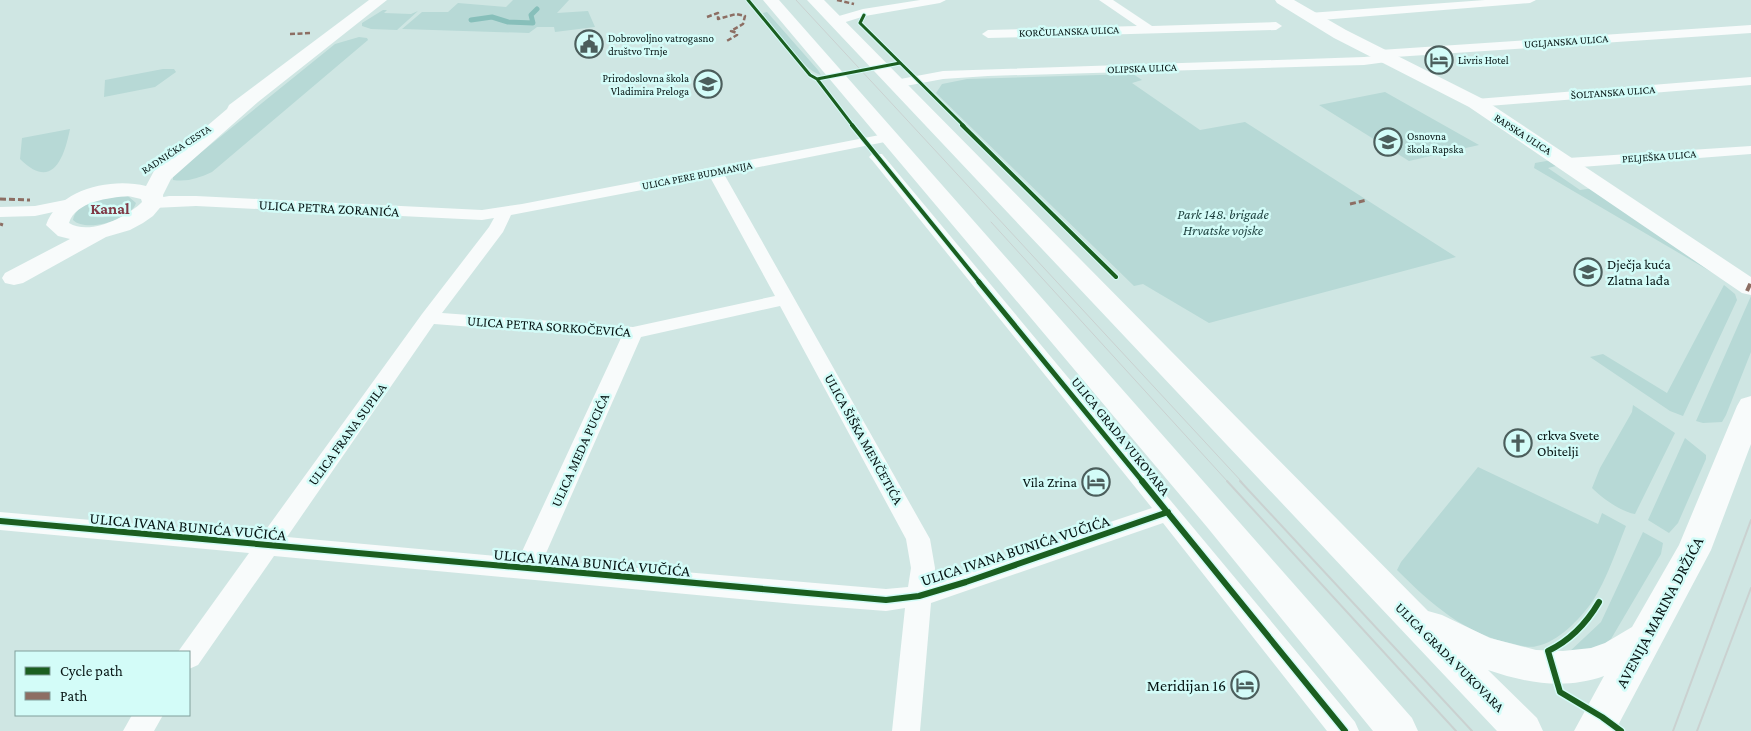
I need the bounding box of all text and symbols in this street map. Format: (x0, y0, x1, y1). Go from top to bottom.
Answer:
street label: KORČULANSKA ULICA (1019, 23, 1120, 39)
public building icon: Dobrovoljno vatrogasno društvo Trnje (574, 29, 604, 59)
place label: Dobrovoljno vatrogasno društvo Trnje (608, 32, 714, 58)
street label: UGLJANSKA ULICA (1523, 32, 1609, 51)
hotel icon: Livris Hotel (1424, 45, 1454, 75)
place label: Livris Hotel (1458, 54, 1509, 66)
street label: OLIPSKA ULICA (1107, 61, 1178, 75)
school or university icon: Prirodoslovna škola Vladimira Preloga (693, 69, 723, 99)
place label: Prirodoslovna škola Vladimira Preloga (603, 72, 689, 98)
street label: ŠOLTANSKA ULICA (1570, 83, 1656, 101)
street label: RAPSKA ULICA (1492, 111, 1554, 157)
street label: RADNIČKA CESTA (139, 122, 214, 176)
school or university icon: Osnovna škola Rapska (1373, 127, 1403, 157)
place label: Osnovna škola Rapska (1407, 130, 1463, 156)
street label: PELJEŠKA ULICA (1621, 147, 1697, 166)
street label: ULICA PERE BUDMANIJA (641, 158, 754, 193)
street label: ULICA PETRA ZORANIĆA (258, 196, 400, 220)
district label: Kanal (90, 200, 130, 217)
park label: Park 148. brigade Hrvatske vojske (1177, 206, 1269, 239)
place label: Dječja kuća Zlatna lađa (1607, 256, 1671, 288)
school or university icon: Dječja kuća Zlatna lađa (1573, 257, 1603, 287)
street label: ULICA PETRA SORKOČEVIĆA (467, 312, 631, 340)
street label: ULICA ŠIŠKA MENČETIĆA (821, 371, 907, 507)
street label: ULICA GRADA VUKOVARA (1068, 374, 1174, 498)
street label: ULICA FRANA SUPILA (304, 380, 390, 488)
street label: ULICA MEDA PUCIĆA (548, 391, 612, 509)
place label: crkva Svete Obitelji (1537, 427, 1599, 460)
church icon: crkva Svete Obitelji (1503, 428, 1533, 458)
hotel icon: Vila Zrina (1081, 467, 1111, 497)
place label: Vila Zrina (1023, 474, 1078, 490)
street label: ULICA IVANA BUNIĆA VUČIĆA (89, 509, 288, 544)
street label: ULICA IVANA BUNIĆA VUČIĆA (919, 512, 1113, 589)
street label: AVENIJA MARINA DRŽIĆA (1612, 533, 1708, 691)
street label: ULICA IVANA BUNIĆA VUČIĆA (493, 545, 692, 580)
street label: ULICA GRADA VUKOVARA (1392, 599, 1508, 715)
legend (15, 651, 190, 716)
text: Cycle path (60, 663, 123, 680)
hotel icon: Meridijan 16 (1230, 670, 1260, 700)
place label: Meridijan 16 (1147, 677, 1226, 695)
text: Path (60, 688, 87, 704)

